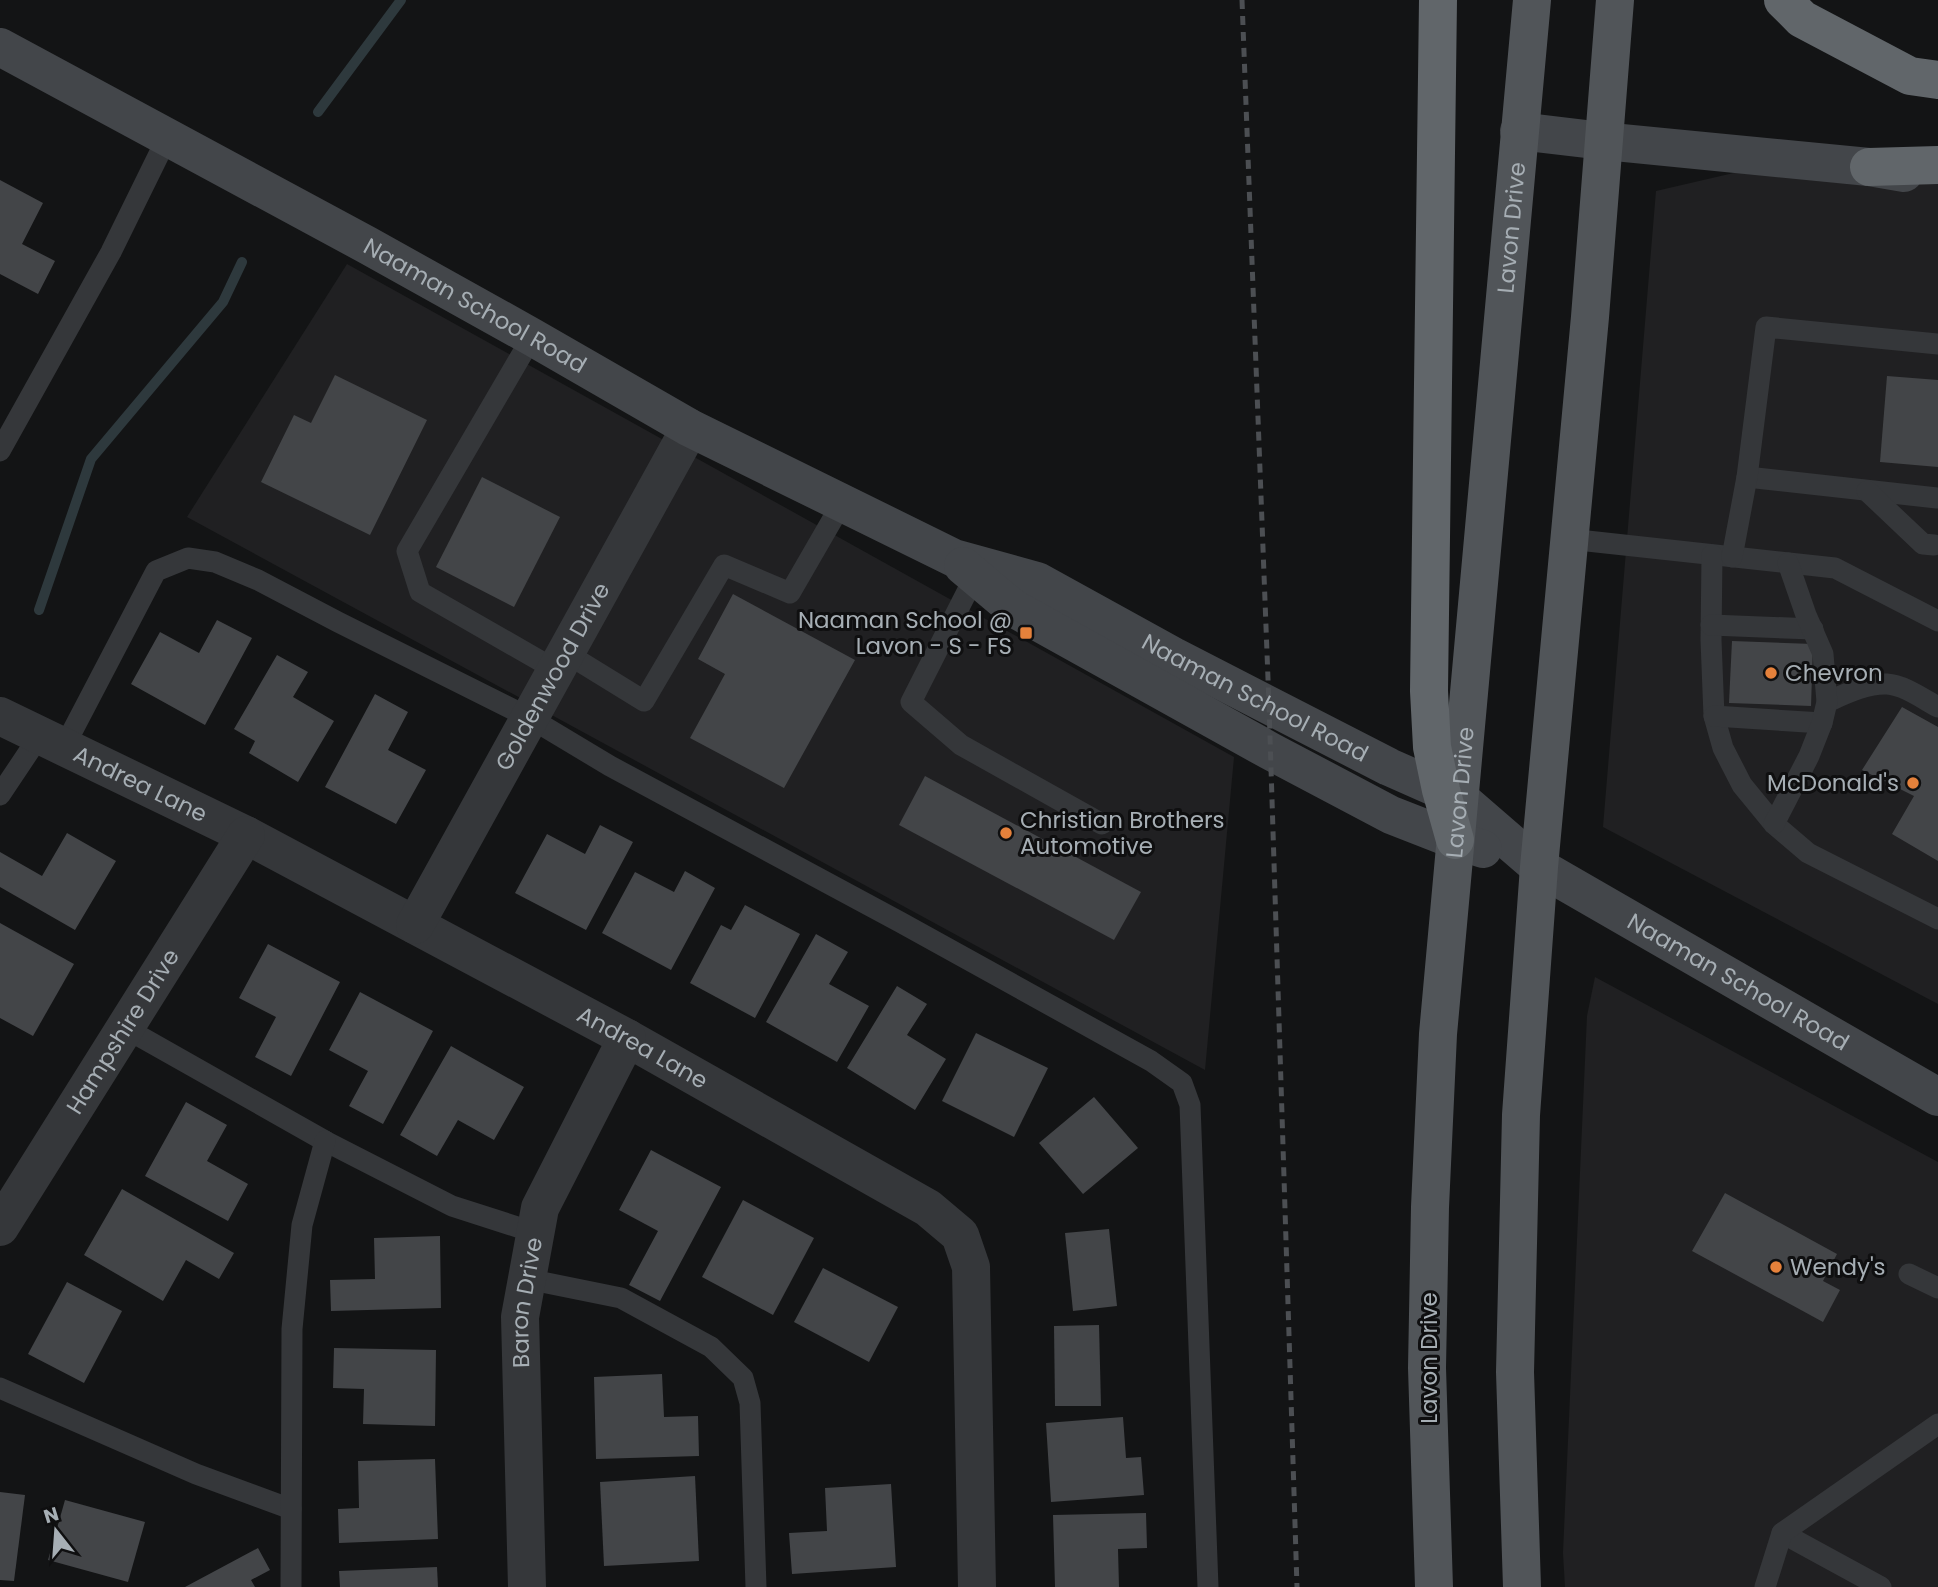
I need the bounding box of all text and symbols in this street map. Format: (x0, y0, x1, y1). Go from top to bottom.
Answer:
street label: Lavon Drive (1489, 161, 1533, 295)
street label: Naaman School Road (358, 230, 592, 381)
street label: Goldenwood Drive (488, 577, 617, 776)
place label: Naaman School @ Lavon - S - FS (798, 604, 1012, 662)
marker: Naaman School @ Lavon - S - FS (1018, 625, 1034, 641)
street label: Naaman School Road (1136, 626, 1374, 770)
place label: Chevron (1785, 657, 1883, 689)
marker: Chevron (1763, 665, 1779, 681)
street label: Lavon Drive (1438, 725, 1482, 859)
street label: Andrea Lane (68, 738, 213, 830)
place label: McDonald's (1767, 767, 1899, 799)
marker: McDonald's (1905, 775, 1921, 791)
place label: Christian Brothers Automotive (1020, 804, 1225, 862)
marker: Christian Brothers Automotive (998, 825, 1014, 841)
street label: Naaman School Road (1622, 905, 1855, 1058)
street label: Hampshire Drive (59, 942, 187, 1120)
street label: Andrea Lane (571, 998, 714, 1096)
street label: Baron Drive (504, 1235, 550, 1368)
place label: Wendy's (1790, 1251, 1886, 1283)
marker: Wendy's (1768, 1259, 1784, 1275)
street label: Lavon Drive (1413, 1292, 1445, 1424)
north arrow (21, 1496, 91, 1566)
text: N (40, 1500, 62, 1530)

